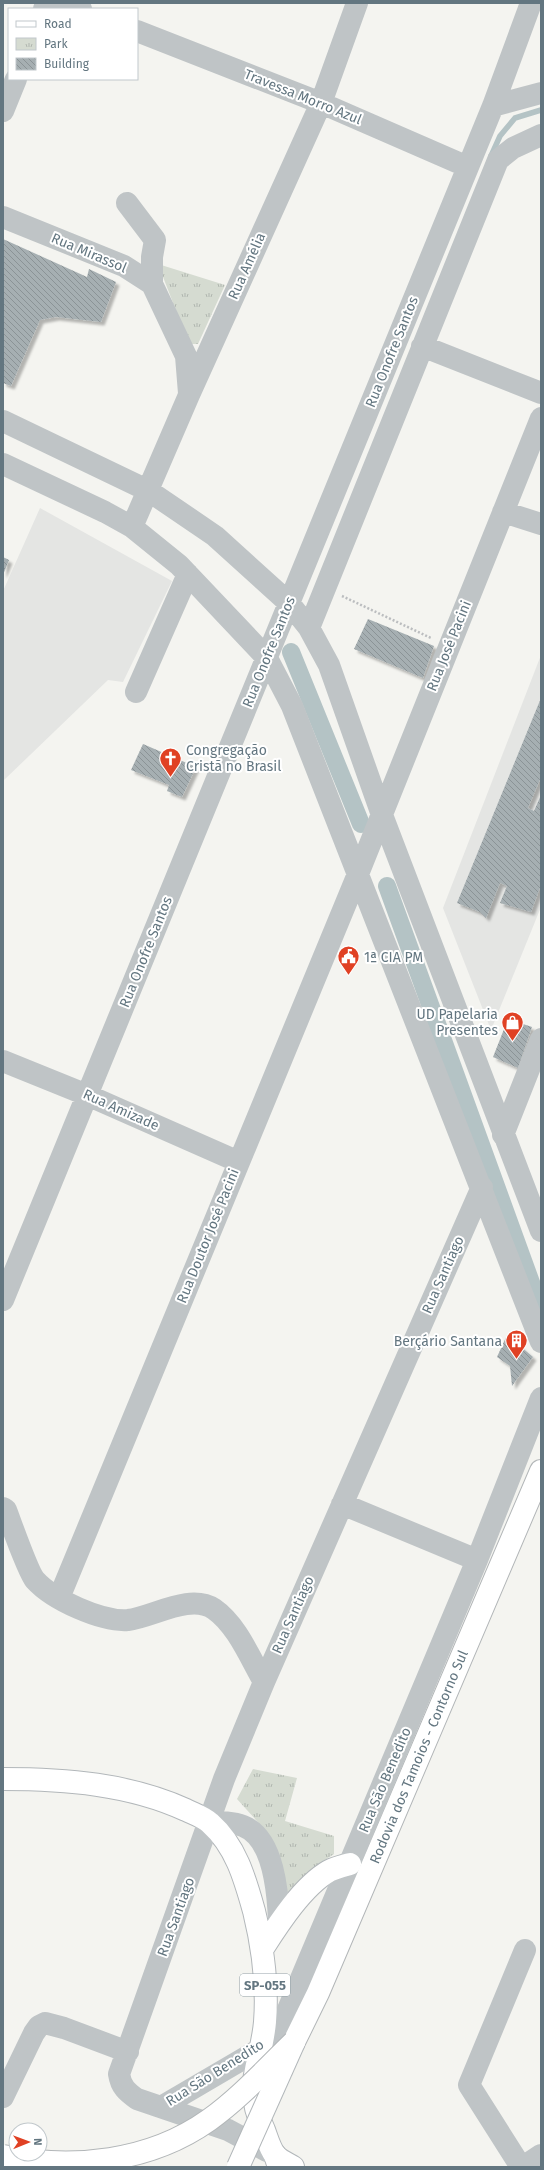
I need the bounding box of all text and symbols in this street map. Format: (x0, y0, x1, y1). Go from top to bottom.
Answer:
legend (8, 8, 138, 80)
text: Road (44, 17, 72, 31)
text: Park (44, 37, 68, 51)
text: Building (44, 57, 90, 71)
street label: Travessa Morro Azul (242, 66, 364, 128)
street label: Rua Mirassol (49, 229, 129, 277)
street label: Rua Amélia (225, 230, 269, 302)
street label: Rua Onofre Santos (362, 294, 422, 410)
street label: Rua Onofre Santos (239, 594, 299, 710)
street label: Rua José Pacini (423, 598, 475, 694)
place label: Congregação Cristã no Brasil (186, 742, 281, 775)
church icon: Congregação Cristã no Brasil (158, 745, 184, 778)
street label: Rua Onofre Santos (116, 894, 176, 1010)
public building icon: 1ª CIA PM (335, 944, 361, 977)
place label: 1ª CIA PM (364, 949, 423, 966)
place label: UD Papelaria Presentes (416, 1006, 498, 1039)
shop icon: UD Papelaria Presentes (500, 1009, 526, 1042)
street label: Rua Amizade (80, 1086, 162, 1134)
street label: Rua Doutor José Pacini (173, 1166, 243, 1306)
street label: Rua Santiago (418, 1234, 468, 1316)
building icon: Berçário Santana (504, 1328, 530, 1361)
place label: Berçário Santana (394, 1333, 502, 1350)
street label: Rua Santiago (268, 1574, 318, 1656)
street label: Rodovia dos Tamoios - Contorno Sul (366, 1648, 472, 1866)
street label: Rua São Benedito (355, 1725, 415, 1835)
street label: Rua Santiago (154, 1875, 198, 1959)
road number: SP-055 (240, 1974, 290, 1996)
street label: Rua São Benedito (163, 2036, 267, 2110)
north arrow (8, 2122, 48, 2162)
text: N (31, 2138, 44, 2146)

